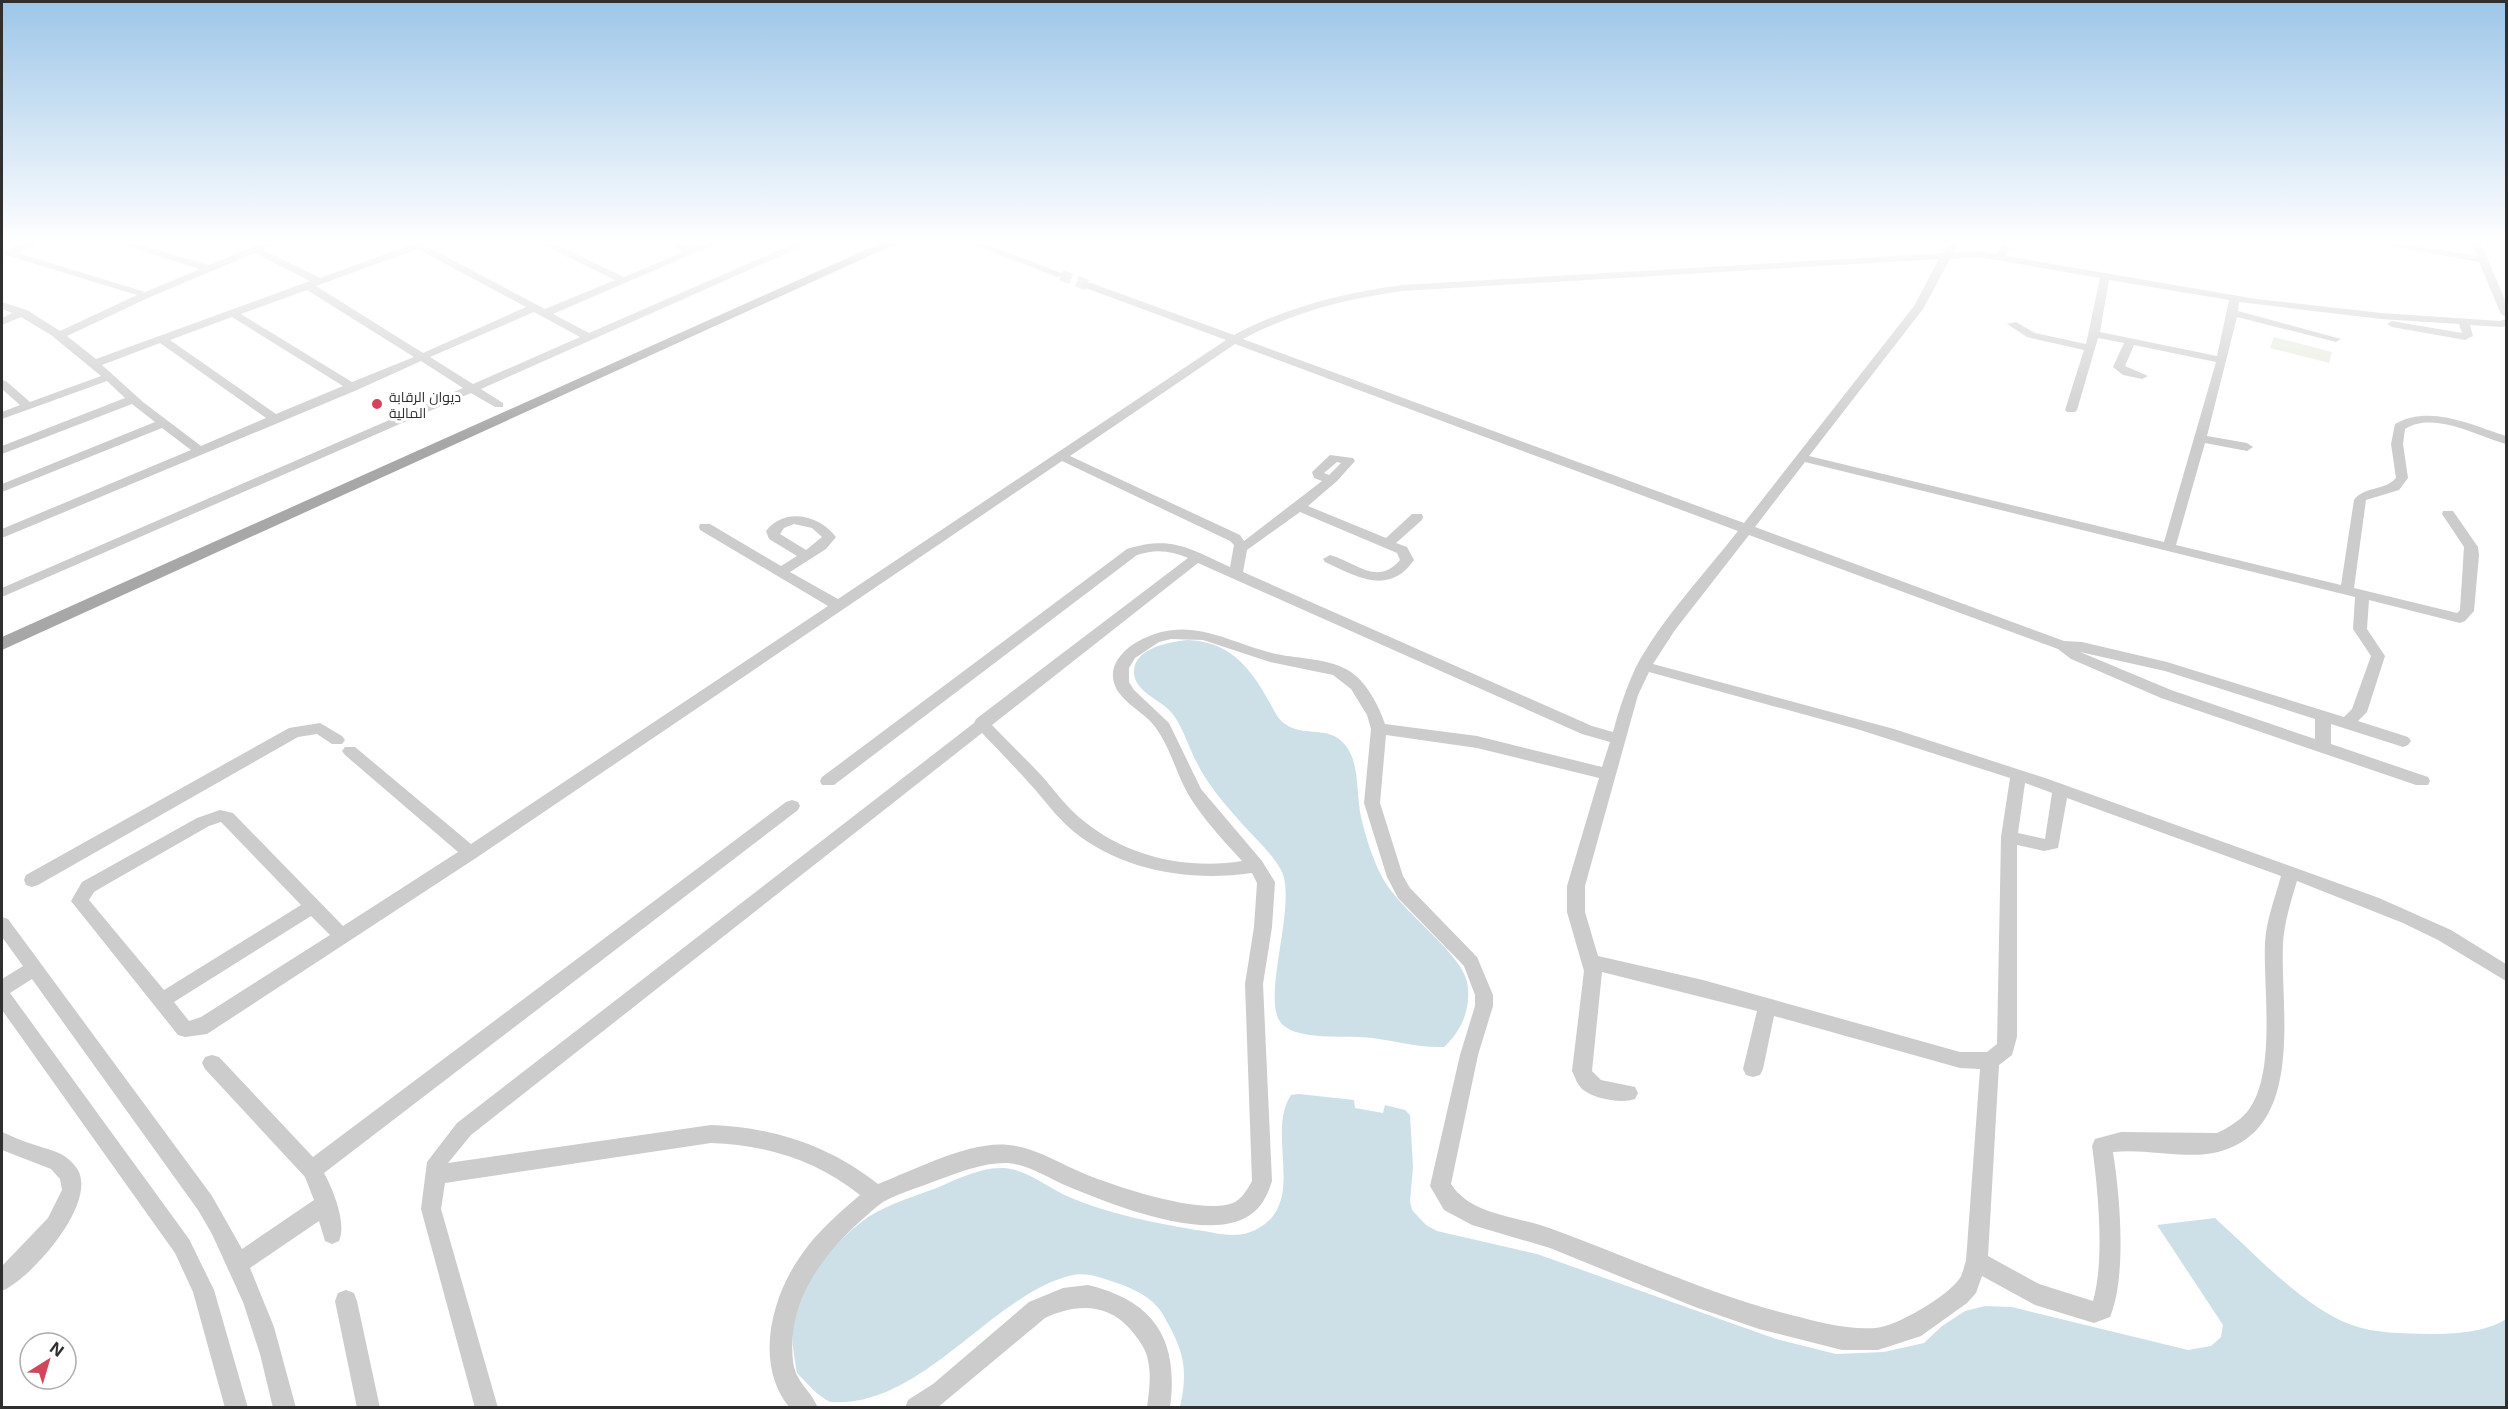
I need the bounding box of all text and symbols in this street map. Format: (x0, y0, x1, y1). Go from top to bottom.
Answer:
place label: ديوان الرقابة المالية (389, 388, 461, 421)
marker: ديوان الرقابة المالية (370, 397, 384, 411)
north arrow (18, 1331, 78, 1391)
text: N (46, 1337, 68, 1361)

